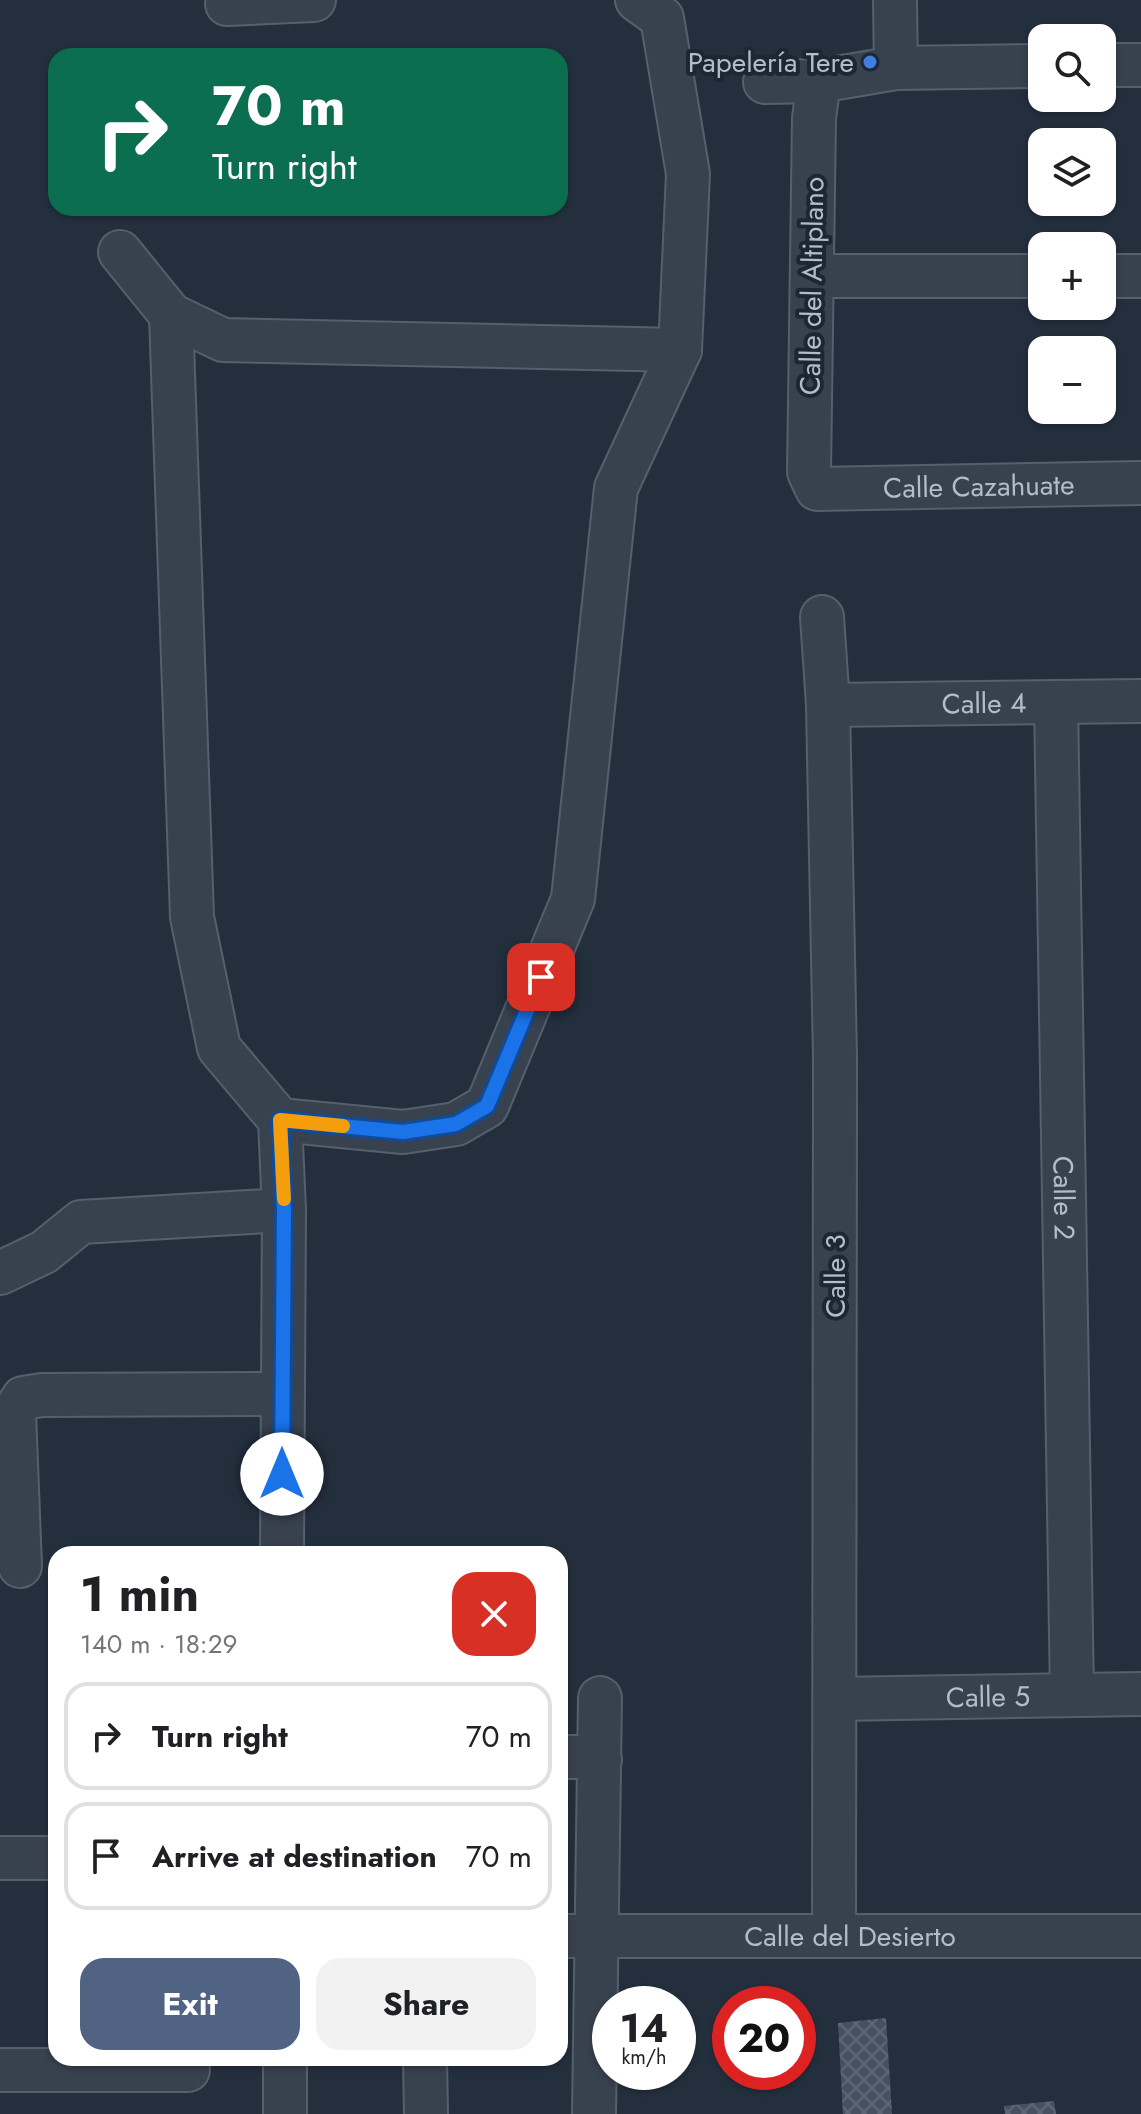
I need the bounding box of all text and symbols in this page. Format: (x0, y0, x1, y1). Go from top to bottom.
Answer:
map controls (1028, 24, 1116, 424)
button: search (1028, 24, 1116, 112)
place label: Papelería Tere (688, 42, 854, 83)
marker: Papelería Tere (861, 53, 879, 71)
text: 70 m (212, 65, 346, 146)
icon: right (80, 80, 184, 184)
button: layers (1028, 128, 1116, 216)
text: Turn right (212, 140, 357, 192)
street label: Calle del Altiplano (790, 176, 834, 396)
button: + (1028, 232, 1116, 320)
button: − (1028, 336, 1116, 424)
street label: Calle Cazahuate (883, 464, 1075, 508)
street label: Calle 4 (941, 682, 1027, 724)
pin (507, 943, 575, 1011)
icon: arrive (519, 955, 563, 999)
street label: Calle 2 (1043, 1155, 1085, 1240)
street label: Calle 3 (815, 1234, 856, 1318)
position arrow (240, 1432, 324, 1516)
text: 1 min (80, 1560, 199, 1629)
button: close (452, 1572, 536, 1656)
text: 140 m · 18:29 (80, 1625, 237, 1663)
street label: Calle 5 (946, 1675, 1030, 1718)
icon: right (84, 1714, 128, 1758)
text: Turn right (152, 1715, 288, 1758)
text: 70 m (466, 1715, 532, 1758)
icon: arrive (84, 1834, 128, 1878)
text: Arrive at destination (152, 1835, 437, 1878)
text: 70 m (466, 1835, 532, 1878)
street label: Calle del Desierto (744, 1916, 956, 1957)
button: Exit (80, 1958, 300, 2050)
button: Share (316, 1958, 536, 2050)
speed limit sign: 20 (712, 1986, 816, 2090)
text: 14 (620, 1999, 668, 2057)
text: km/h (621, 2043, 667, 2072)

